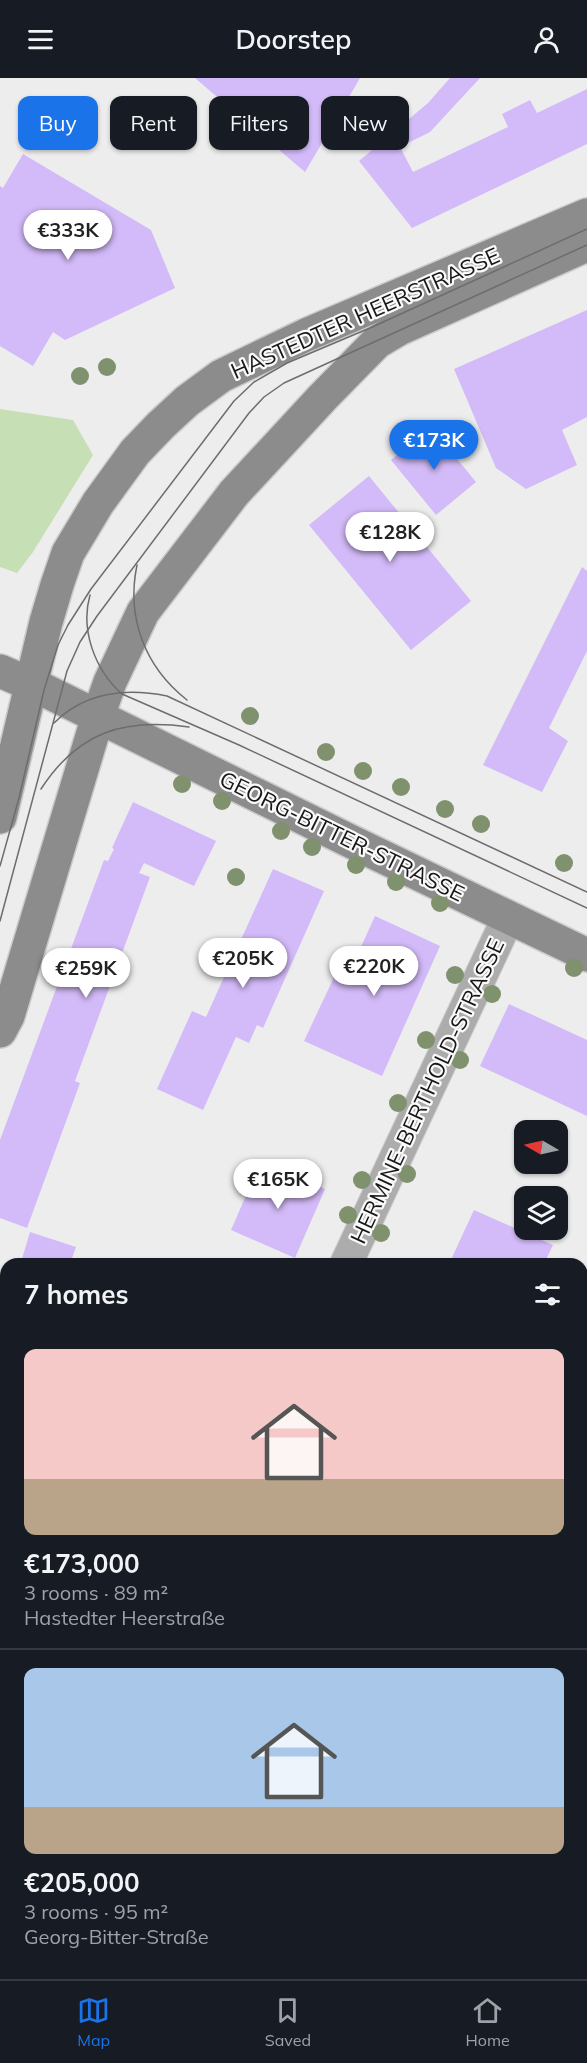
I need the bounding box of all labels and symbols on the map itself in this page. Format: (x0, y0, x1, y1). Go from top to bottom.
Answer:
pin: €333K (26, 210, 110, 261)
street label: HASTEDTER HEERSTRASSE (226, 241, 504, 385)
pin: €173K (392, 420, 476, 471)
pin: €128K (348, 512, 432, 563)
street label: GEORG-BITTER-STRASSE (215, 764, 469, 908)
street label: HERMINE-BERTHOLD-STRASSE (344, 934, 510, 1248)
pin: €205K (201, 938, 285, 989)
pin: €220K (332, 946, 416, 997)
pin: €259K (44, 948, 128, 999)
north arrow (514, 1120, 568, 1174)
pin: €165K (236, 1159, 320, 1210)

